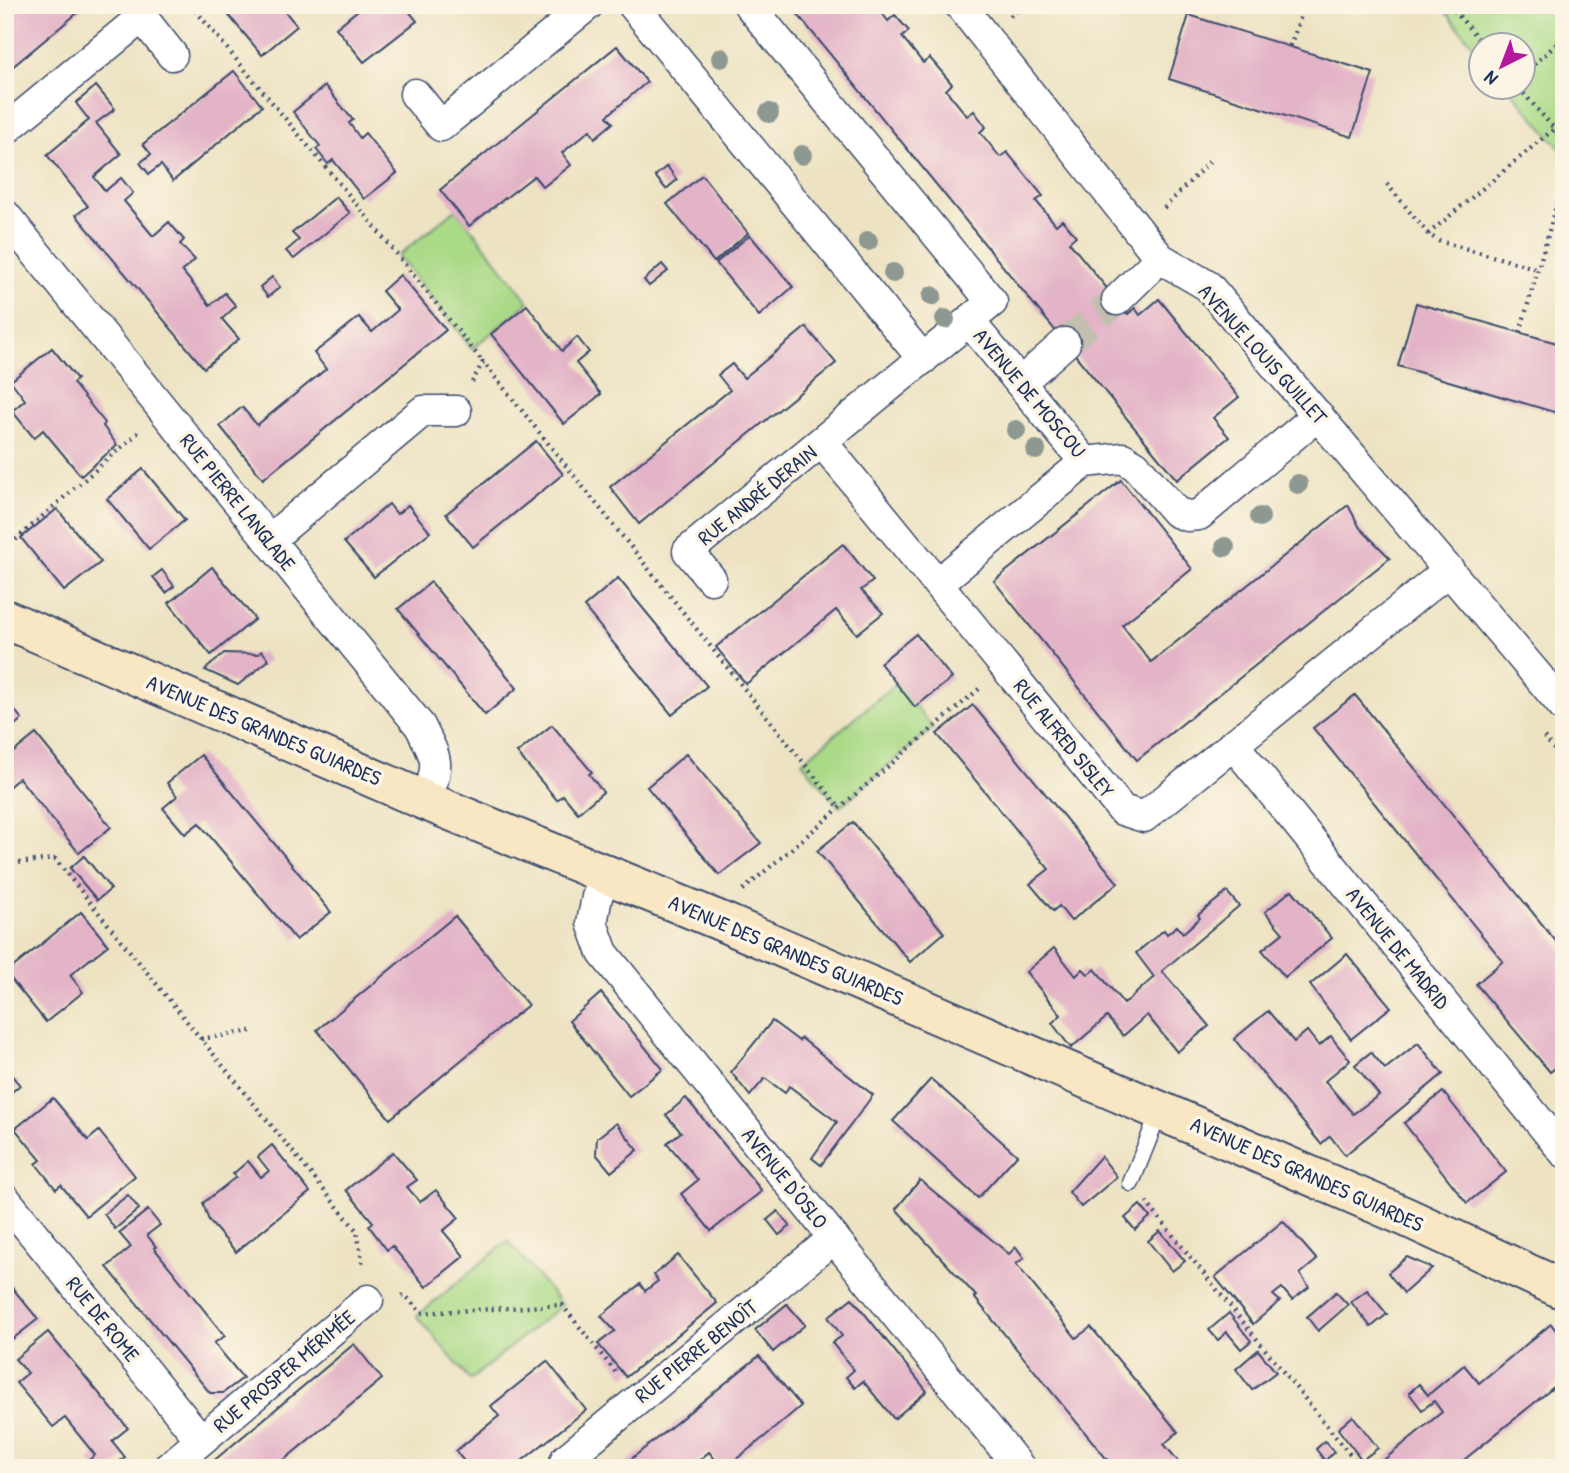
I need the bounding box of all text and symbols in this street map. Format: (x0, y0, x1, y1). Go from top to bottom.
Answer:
north arrow (1468, 32, 1538, 102)
text: N (1478, 66, 1503, 92)
street label: AVENUE LOUIS GUILLET (1192, 277, 1335, 431)
street label: AVENUE DE MOSCOU (967, 322, 1093, 464)
street label: RUE PIERRE LANGLADE (173, 427, 303, 577)
street label: RUE ANDRÉ DERAIN (691, 438, 823, 552)
street label: AVENUE DES GRANDES GUIARDES (142, 667, 386, 793)
street label: RUE ALFRED SISLEY (1007, 672, 1121, 804)
street label: AVENUE DE MADRID (1340, 881, 1456, 1015)
street label: AVENUE DES GRANDES GUIARDES (664, 887, 908, 1013)
street label: AVENUE DES GRANDES GUIARDES (1186, 1110, 1428, 1239)
street label: AVENUE D'OSLO (735, 1121, 835, 1235)
street label: RUE DE ROME (60, 1270, 146, 1368)
street label: RUE PIERRE BENOÎT (628, 1292, 764, 1410)
street label: RUE PROSPER MÉRIMÉE (207, 1303, 361, 1439)

